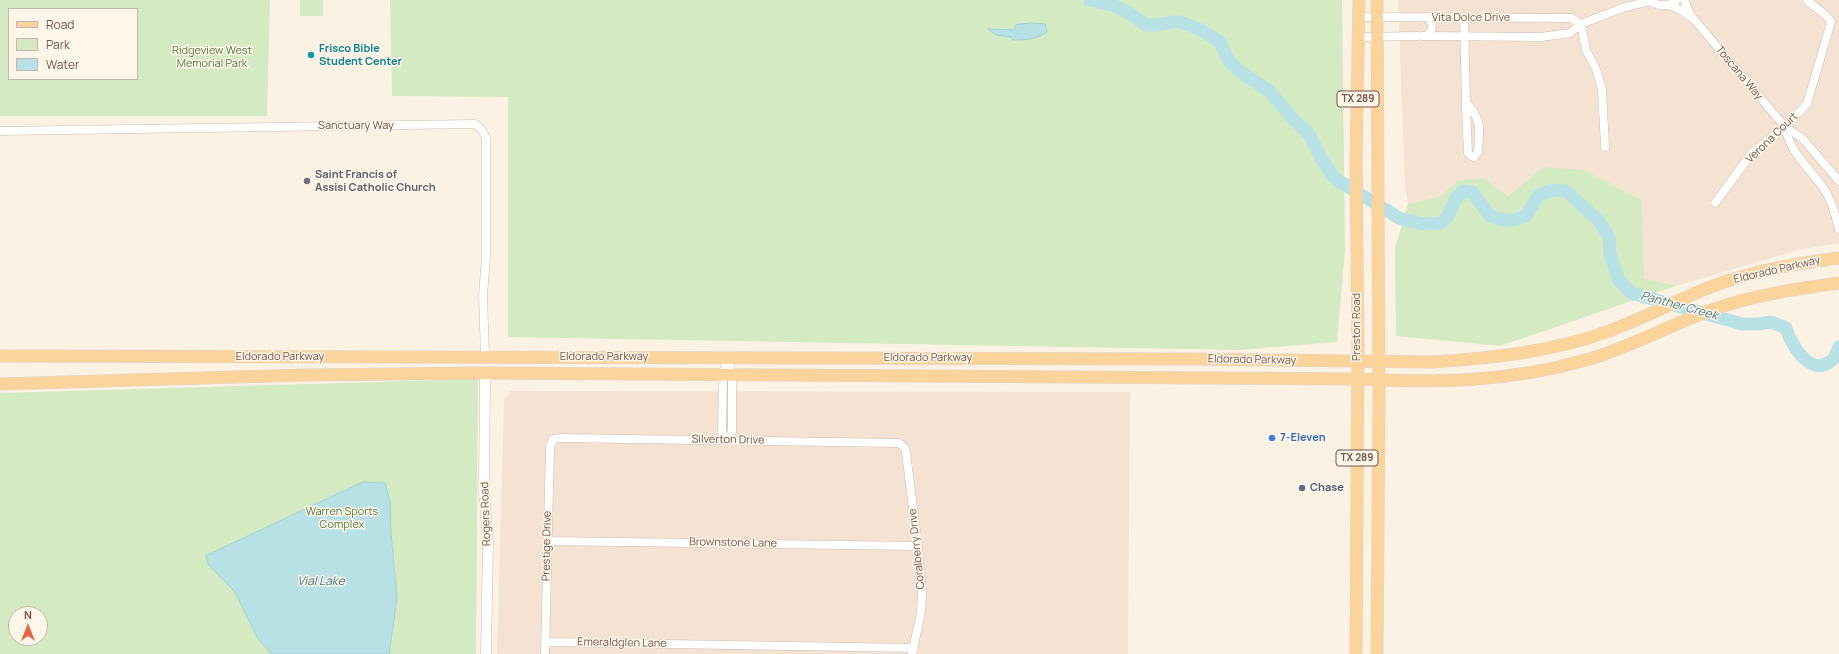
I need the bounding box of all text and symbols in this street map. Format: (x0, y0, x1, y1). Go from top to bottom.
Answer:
legend (8, 8, 138, 80)
street label: Vita Dolce Drive (1432, 11, 1510, 25)
text: Road (46, 16, 74, 33)
text: Park (46, 36, 70, 53)
place label: Frisco Bible Student Center (319, 42, 402, 68)
street label: Toscana Way (1713, 43, 1765, 103)
park label: Ridgeview West Memorial Park (172, 44, 252, 70)
marker: Frisco Bible Student Center (306, 50, 316, 60)
text: Water (46, 56, 79, 73)
road number: TX 289 (1337, 91, 1379, 107)
street label: Verona Court (1743, 110, 1801, 166)
street label: Sanctuary Way (318, 119, 394, 133)
place label: Saint Francis of Assisi Catholic Church (315, 168, 436, 194)
marker: Saint Francis of Assisi Catholic Church (302, 176, 312, 186)
street label: Eldorado Parkway (1732, 254, 1822, 286)
water label: Panther Creek (1639, 289, 1719, 323)
street label: Preston Road (1350, 293, 1364, 361)
street label: Eldorado Parkway (236, 350, 324, 364)
street label: Eldorado Parkway (560, 350, 648, 364)
street label: Eldorado Parkway (884, 351, 972, 365)
street label: Eldorado Parkway (1208, 353, 1296, 367)
place label: 7-Eleven (1280, 431, 1326, 445)
street label: Silverton Drive (691, 433, 765, 447)
marker: 7-Eleven (1267, 433, 1277, 443)
road number: TX 289 (1336, 450, 1378, 466)
place label: Chase (1310, 481, 1344, 495)
street label: Rogers Road (478, 482, 494, 546)
marker: Chase (1297, 483, 1307, 493)
park label: Warren Sports Complex (306, 505, 378, 531)
street label: Coralberry Drive (906, 508, 928, 590)
street label: Prestige Drive (540, 511, 554, 581)
street label: Brownstone Lane (689, 536, 777, 550)
water label: Vial Lake (297, 575, 345, 589)
north arrow (8, 606, 48, 646)
text: N (24, 607, 32, 622)
street label: Emeraldglen Lane (577, 636, 667, 650)

